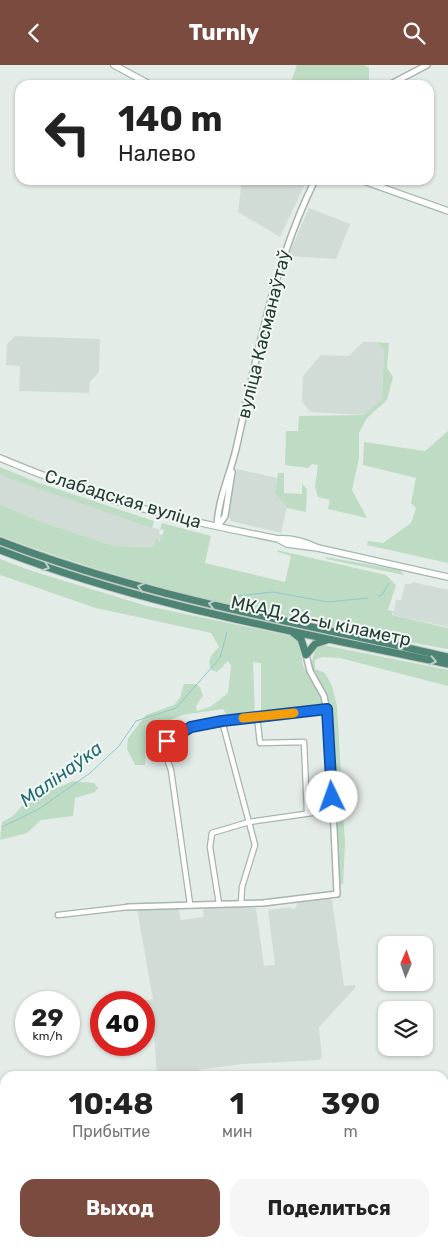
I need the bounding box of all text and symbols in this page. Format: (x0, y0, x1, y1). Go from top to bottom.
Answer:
icon: back (20, 19, 48, 47)
text: Turnly (189, 19, 259, 46)
icon: search (400, 19, 428, 47)
text: 140 m (118, 98, 223, 140)
icon: left (35, 100, 100, 165)
text: Налево (118, 140, 196, 167)
street label: вуліца Касманаўтаў (232, 247, 296, 421)
street label: Слабадская вуліца (42, 465, 204, 533)
one-way arrow (41, 561, 49, 571)
one-way arrow (137, 582, 146, 593)
street label: МКАД, 26-ы кіламетр (229, 591, 413, 651)
one-way arrow (208, 599, 216, 610)
one-way arrow (429, 655, 437, 666)
pin (146, 720, 188, 762)
icon: arrive (153, 727, 181, 755)
water label: Малінаўка (15, 736, 107, 812)
position arrow (305, 770, 357, 822)
north arrow (378, 936, 432, 991)
map controls (378, 936, 433, 1056)
speed limit sign: 40 (90, 991, 155, 1056)
button: layers (378, 1001, 433, 1056)
text: 29 (31, 1003, 64, 1032)
text: km/h (33, 1029, 62, 1043)
text: 10:48 (69, 1086, 153, 1122)
text: 1 (230, 1086, 245, 1122)
text: 390 (321, 1086, 380, 1122)
text: Прибытие (72, 1122, 150, 1141)
text: мин (222, 1122, 252, 1141)
text: m (344, 1122, 358, 1141)
button: Выход (20, 1179, 220, 1237)
button: Поделиться (230, 1179, 429, 1237)

